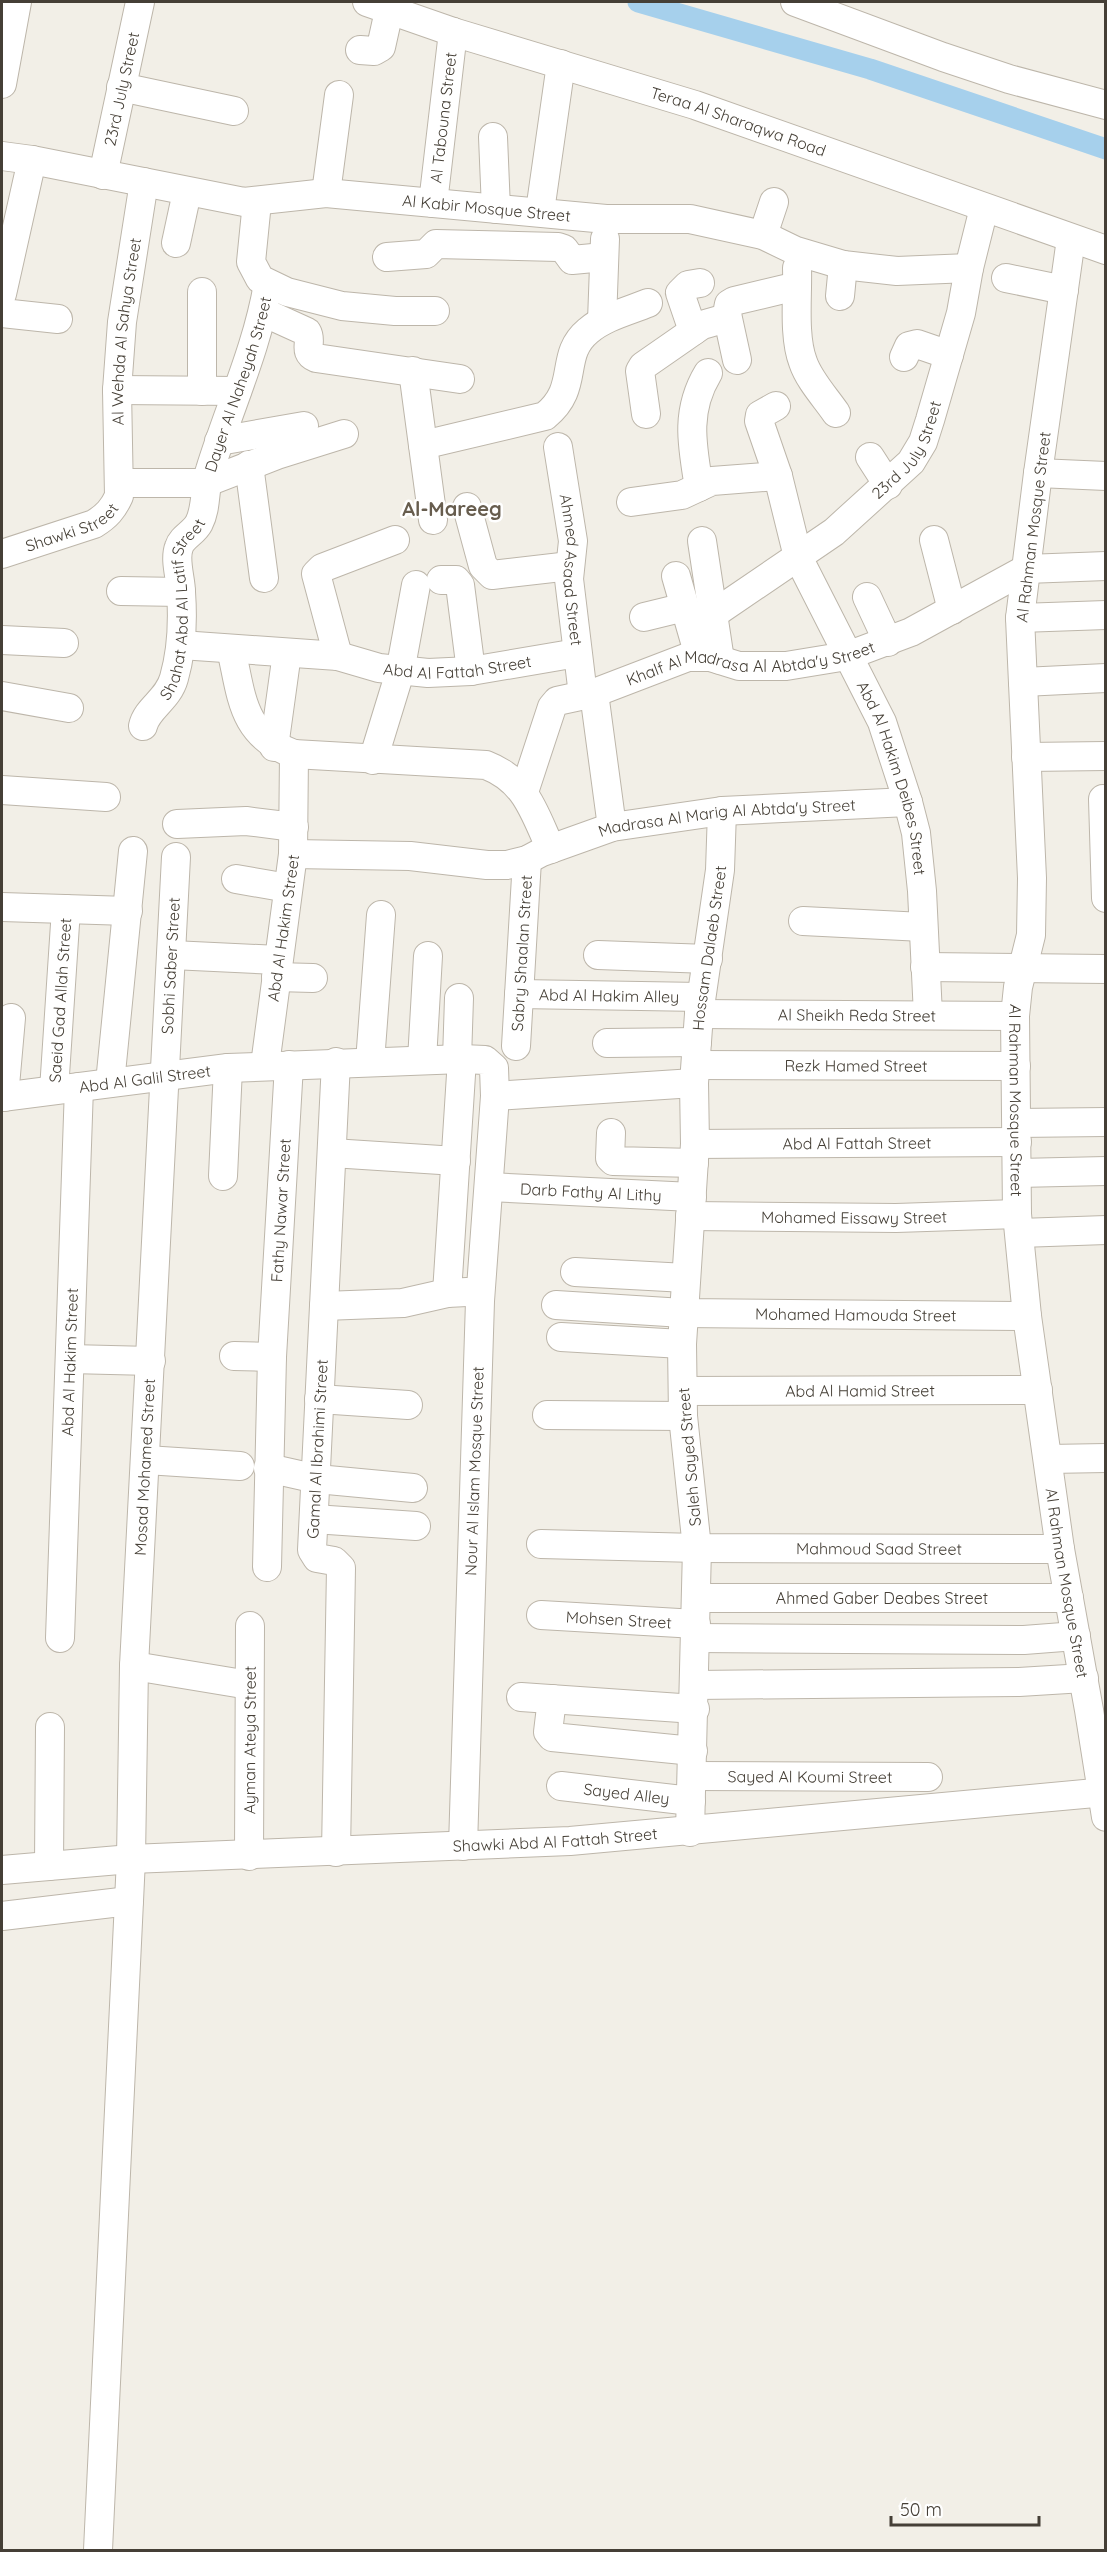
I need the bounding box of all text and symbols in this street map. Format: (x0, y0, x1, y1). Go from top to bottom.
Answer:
street label: 23rd July Street (99, 30, 143, 148)
street label: Al Tabouna Street (425, 51, 461, 184)
street label: Teraa Al Sharaqwa Road (648, 82, 829, 160)
street label: Al Kabir Mosque Street (401, 190, 572, 226)
street label: Al Wehda Al Sahya Street (107, 236, 145, 425)
street label: Dayer Al Naheyah Street (200, 295, 275, 474)
street label: 23rd July Street (867, 398, 945, 503)
street label: Al Rahman Mosque Street (1011, 430, 1055, 624)
street label: Ahmed Asaad Street (556, 493, 587, 647)
district label: Al-Mareeg (402, 496, 502, 521)
street label: Shawki Street (23, 499, 123, 556)
street label: Shahat Abd Al Latif Street (155, 515, 210, 704)
street label: Khalf Al Madrasa Al Abtda'y Street (623, 637, 877, 690)
street label: Abd Al Fattah Street (382, 651, 533, 683)
street label: Abd Al Hakim Deibes Street (853, 677, 930, 876)
street label: Madrasa Al Marig Al Abtda'y Street (595, 795, 856, 841)
street label: Abd Al Hakim Street (263, 853, 303, 1003)
street label: Hossam Dalaeb Street (688, 865, 730, 1031)
street label: Sabry Shaalan Street (507, 874, 536, 1032)
street label: Sobhi Saber Street (157, 897, 184, 1035)
street label: Saeid Gad Allah Street (45, 917, 75, 1083)
street label: Abd Al Hakim Alley (539, 984, 679, 1007)
street label: Al Rahman Mosque Street (1005, 1003, 1027, 1197)
street label: Al Sheikh Reda Street (778, 1004, 936, 1026)
street label: Rezk Hamed Street (784, 1055, 928, 1076)
street label: Abd Al Galil Street (78, 1060, 212, 1097)
street label: Abd Al Fattah Street (783, 1133, 931, 1153)
street label: Fathy Nawar Street (266, 1138, 295, 1283)
street label: Darb Fathy Al Lithy (520, 1179, 662, 1205)
street label: Mohamed Eissawy Street (761, 1206, 947, 1228)
street label: Abd Al Hakim Street (57, 1288, 82, 1437)
street label: Mohamed Hamouda Street (755, 1304, 957, 1325)
street label: Gamal Al Ibrahimi Street (302, 1359, 332, 1539)
street label: Nour Al Islam Mosque Street (460, 1366, 488, 1576)
street label: Mosad Mohamed Street (130, 1378, 159, 1556)
street label: Abd Al Hamid Street (785, 1380, 935, 1401)
street label: Saleh Sayed Street (673, 1387, 705, 1527)
street label: Al Rahman Mosque Street (1041, 1487, 1093, 1680)
street label: Mahmoud Saad Street (796, 1538, 962, 1559)
street label: Ahmed Gaber Deabes Street (776, 1588, 988, 1608)
street label: Mohsen Street (565, 1606, 672, 1633)
street label: Ayman Ateya Street (239, 1666, 260, 1814)
street label: Sayed Al Koumi Street (728, 1766, 892, 1787)
street label: Sayed Alley (582, 1779, 671, 1808)
street label: Shawki Abd Al Fattah Street (452, 1823, 658, 1856)
scale bar (891, 2489, 1040, 2527)
text: 50 m (900, 2498, 942, 2521)

